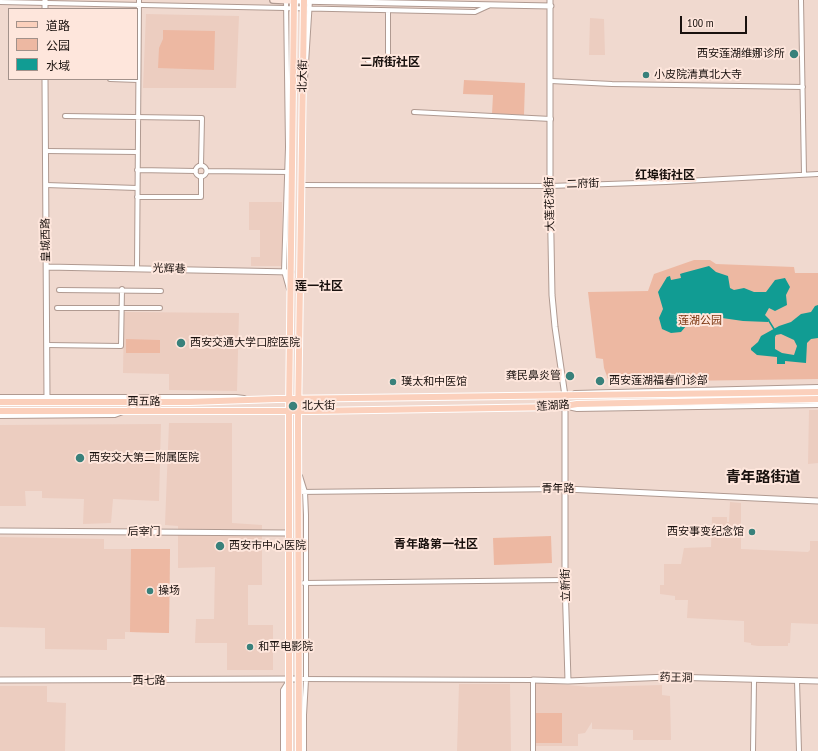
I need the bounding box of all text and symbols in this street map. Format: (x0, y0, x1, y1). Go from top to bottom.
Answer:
legend (8, 8, 138, 80)
scale bar (682, 8, 749, 34)
text: 100 m (687, 15, 714, 30)
text: 道路 (46, 18, 70, 33)
text: 公园 (46, 38, 70, 53)
place label: 西安莲湖维娜诊所 (697, 47, 785, 61)
marker: 西安莲湖维娜诊所 (788, 48, 800, 60)
district label: 二府街社区 (360, 56, 420, 70)
text: 水域 (46, 58, 70, 73)
street label: 北大街 (296, 59, 310, 93)
place label: 小皮院清真北大寺 (654, 68, 742, 82)
marker: 小皮院清真北大寺 (641, 70, 651, 80)
district label: 红埠街社区 (635, 169, 695, 183)
street label: 大莲花池街 (543, 176, 557, 232)
street label: 二府街 (566, 177, 600, 191)
street label: 皇城西路 (39, 218, 53, 262)
street label: 光辉巷 (152, 262, 186, 276)
district label: 莲一社区 (295, 280, 343, 294)
park label: 莲湖公园 (678, 314, 722, 328)
place label: 西安交通大学口腔医院 (190, 336, 300, 350)
marker: 西安交通大学口腔医院 (175, 337, 187, 349)
place label: 龚民鼻炎管 (506, 369, 561, 383)
marker: 龚民鼻炎管 (564, 370, 576, 382)
place label: 西安莲湖福春们诊部 (609, 374, 708, 388)
place label: 璞太和中医馆 (401, 375, 467, 389)
marker: 西安莲湖福春们诊部 (594, 375, 606, 387)
marker: 璞太和中医馆 (388, 377, 398, 387)
street label: 西五路 (128, 395, 160, 409)
street label: 莲湖路 (536, 398, 570, 414)
place label: 北大街 (302, 399, 335, 413)
marker: 北大街 (287, 400, 299, 412)
place label: 西安交大第二附属医院 (89, 451, 199, 465)
marker: 西安交大第二附属医院 (74, 452, 86, 464)
district label: 青年路街道 (726, 469, 800, 487)
street label: 青年路 (542, 482, 574, 496)
street label: 后宰门 (128, 525, 160, 539)
place label: 西安事变纪念馆 (667, 525, 744, 539)
marker: 西安事变纪念馆 (747, 527, 757, 537)
district label: 青年路第一社区 (394, 538, 478, 552)
place label: 西安市中心医院 (229, 539, 306, 553)
marker: 西安市中心医院 (214, 540, 226, 552)
street label: 立新街 (559, 568, 573, 602)
place label: 操场 (158, 584, 180, 598)
marker: 操场 (145, 586, 155, 596)
place label: 和平电影院 (258, 640, 313, 654)
marker: 和平电影院 (245, 642, 255, 652)
street label: 药王洞 (659, 671, 693, 685)
street label: 西七路 (133, 674, 165, 688)

